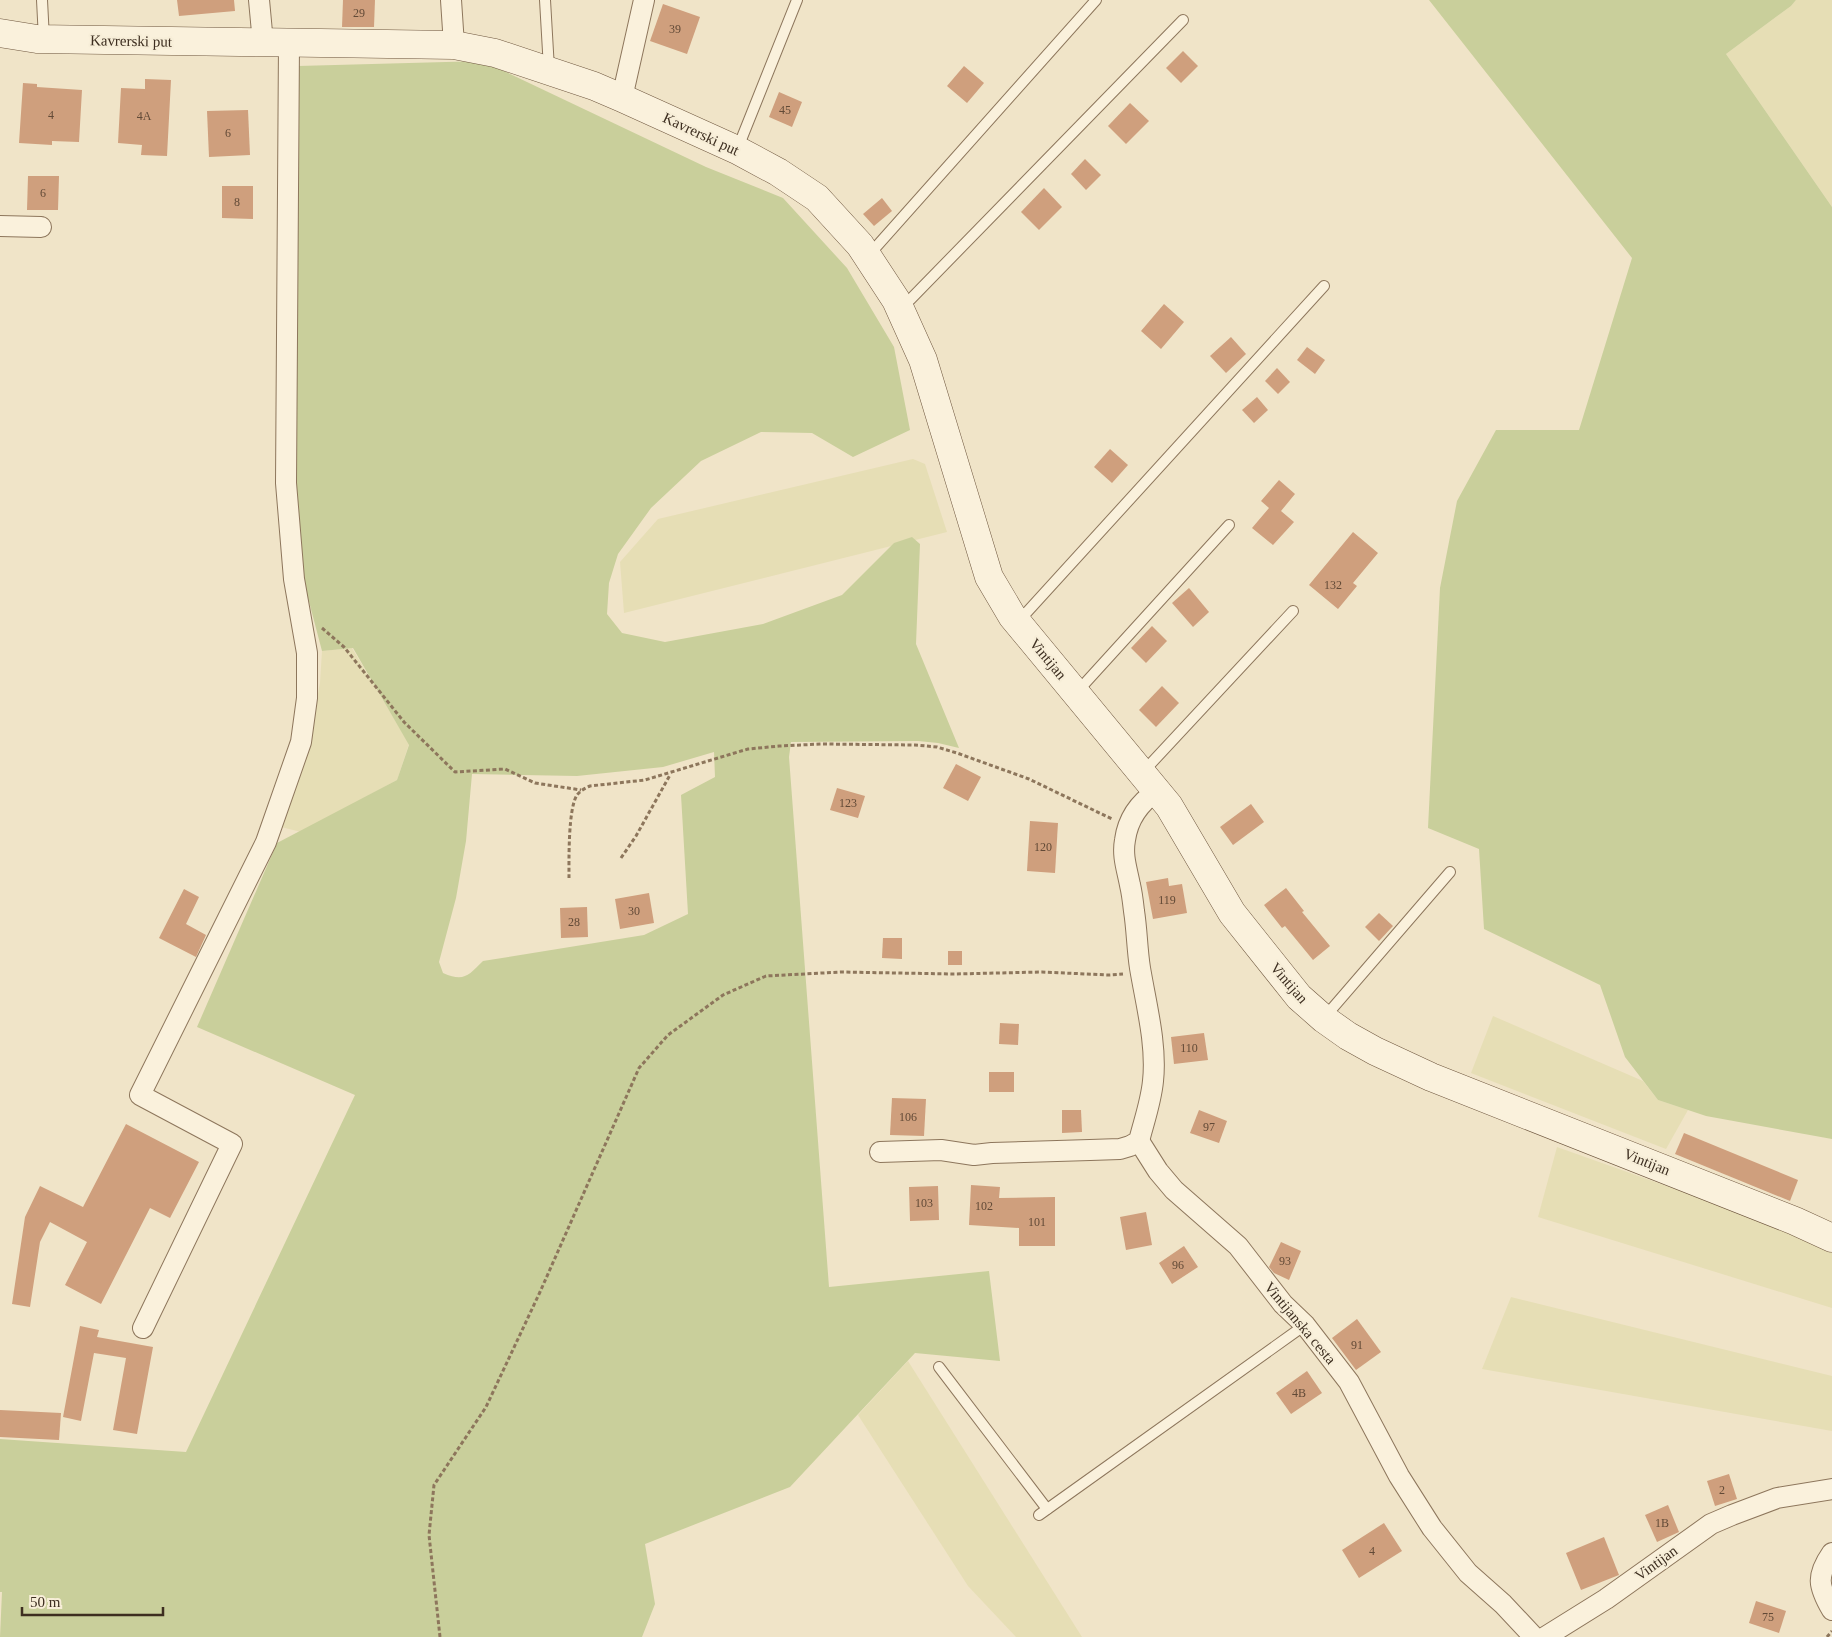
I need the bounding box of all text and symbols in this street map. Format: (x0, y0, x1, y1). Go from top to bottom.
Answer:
house number: 29 (353, 6, 365, 20)
house number: 39 (669, 22, 681, 36)
street label: Kavrerski put (90, 32, 173, 50)
house number: 45 (779, 103, 791, 117)
house number: 4 (48, 108, 54, 122)
house number: 4A (137, 109, 152, 123)
street label: Kavrerski put (660, 109, 742, 159)
house number: 6 (225, 126, 231, 140)
house number: 6 (40, 186, 46, 200)
house number: 8 (234, 195, 240, 209)
house number: 132 (1324, 578, 1342, 592)
street label: Vintijan (1026, 635, 1070, 683)
house number: 123 (839, 796, 857, 810)
house number: 120 (1034, 840, 1052, 854)
house number: 119 (1158, 893, 1176, 907)
house number: 30 (628, 904, 640, 918)
house number: 28 (568, 915, 580, 929)
street label: Vintijan (1267, 960, 1311, 1007)
house number: 110 (1180, 1041, 1198, 1055)
house number: 106 (899, 1110, 917, 1124)
house number: 97 (1203, 1120, 1215, 1134)
street label: Vintijan (1622, 1146, 1673, 1179)
house number: 103 (915, 1196, 933, 1210)
house number: 102 (975, 1199, 993, 1213)
house number: 101 (1028, 1215, 1046, 1229)
house number: 93 (1279, 1254, 1291, 1268)
house number: 96 (1172, 1258, 1184, 1272)
street label: Vintijanska cesta (1261, 1279, 1339, 1367)
house number: 91 (1351, 1338, 1363, 1352)
house number: 4B (1292, 1386, 1306, 1400)
house number: 2 (1719, 1483, 1725, 1497)
house number: 1B (1655, 1516, 1669, 1530)
street label: Vintijan (1632, 1542, 1681, 1584)
house number: 4 (1369, 1544, 1375, 1558)
scale bar (22, 1584, 164, 1616)
text: 50 m (30, 1594, 61, 1610)
house number: 75 (1762, 1610, 1774, 1624)

